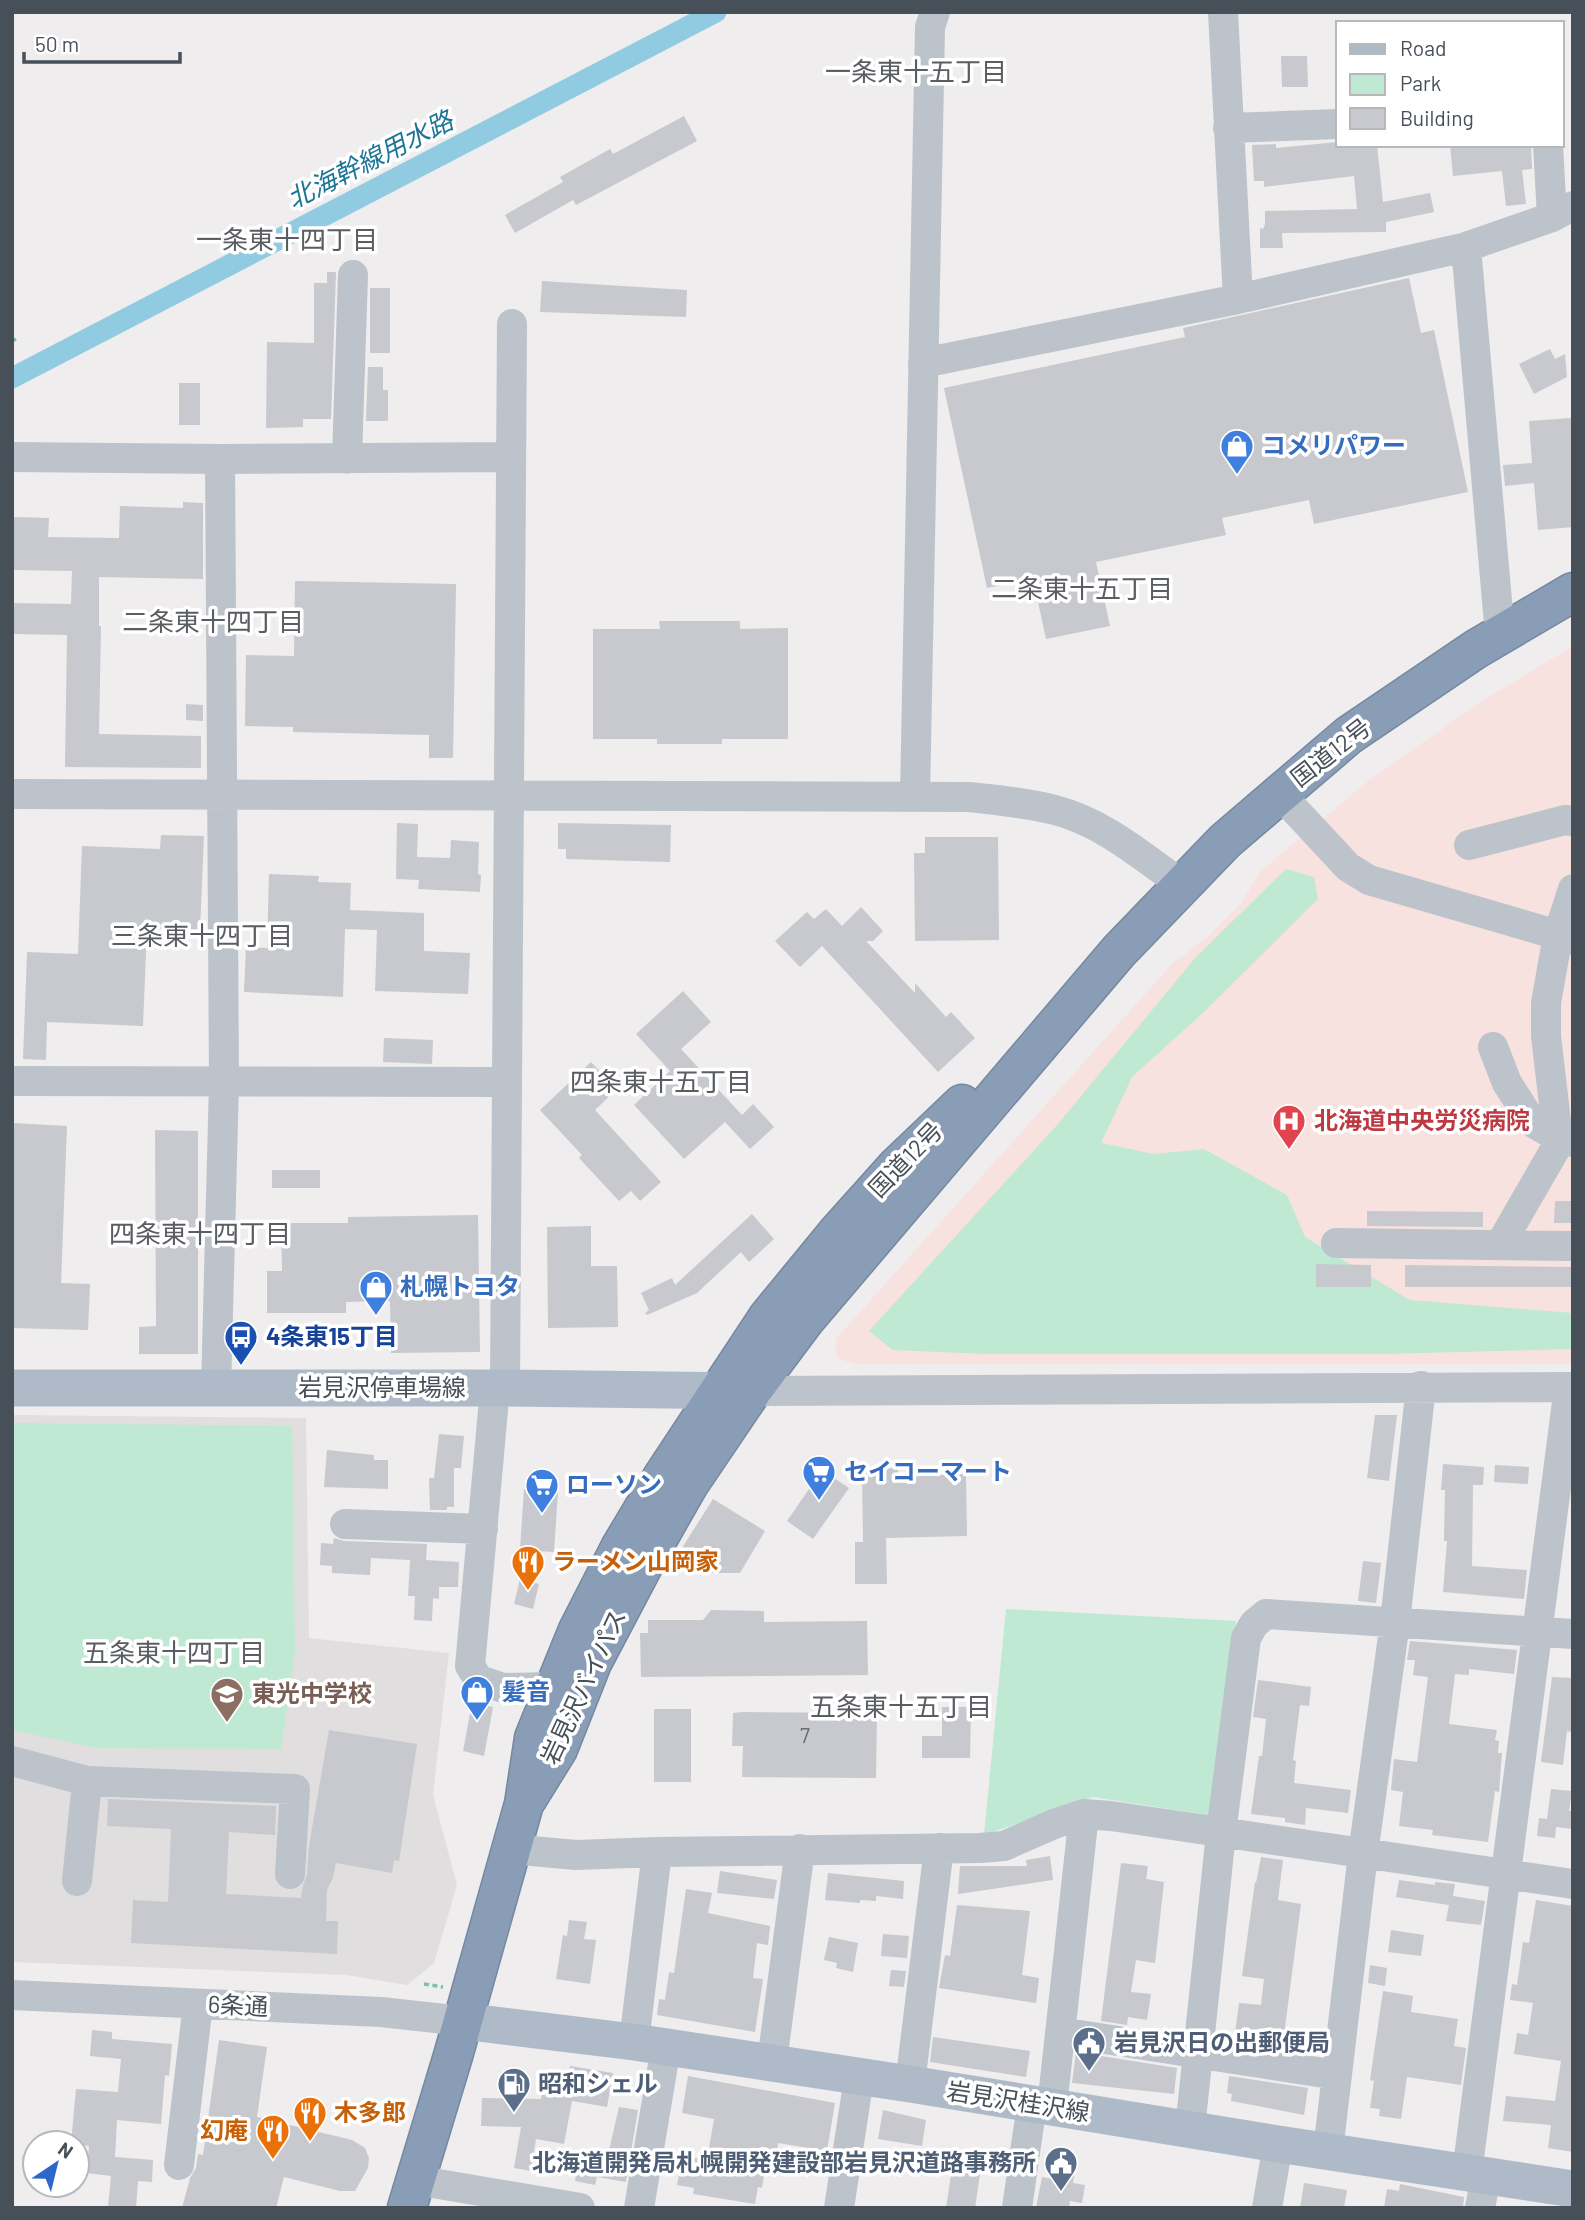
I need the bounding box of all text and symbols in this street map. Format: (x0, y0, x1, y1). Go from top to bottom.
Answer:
scale bar (24, 21, 180, 65)
legend (1336, 21, 1564, 147)
text: 50 m (35, 31, 79, 56)
text: Road (1400, 35, 1446, 60)
district label: 一条東十五丁目 (825, 55, 1007, 86)
text: Park (1400, 70, 1441, 95)
water label: 北海幹線用水路 (281, 103, 459, 214)
text: Building (1400, 105, 1474, 130)
district label: 一条東十四丁目 (196, 223, 378, 254)
shop icon: コメリパワー (1218, 427, 1256, 476)
place label: コメリパワー (1262, 430, 1406, 459)
district label: 二条東十五丁目 (991, 572, 1173, 603)
district label: 二条東十四丁目 (122, 605, 304, 636)
street label: 国道12号 (1284, 712, 1376, 792)
district label: 三条東十四丁目 (111, 919, 293, 950)
district label: 四条東十五丁目 (570, 1065, 752, 1096)
hospital icon: 北海道中央労災病院 (1270, 1102, 1308, 1151)
place label: 北海道中央労災病院 (1314, 1105, 1530, 1134)
street label: 国道12号 (862, 1115, 948, 1203)
district label: 四条東十四丁目 (109, 1217, 291, 1248)
shop icon: 札幌トヨタ (357, 1268, 395, 1317)
place label: 札幌トヨタ (400, 1271, 520, 1300)
bus stop icon: 4条東15丁目 (222, 1318, 260, 1367)
place label: 4条東15丁目 (266, 1321, 398, 1350)
street label: 岩見沢停車場線 (298, 1372, 466, 1401)
supermarket icon: セイコーマート (800, 1453, 838, 1502)
place label: セイコーマート (844, 1456, 1012, 1485)
supermarket icon: ローソン (523, 1466, 561, 1515)
place label: ローソン (566, 1469, 662, 1498)
restaurant icon: ラーメン山岡家 (509, 1543, 547, 1592)
place label: ラーメン山岡家 (552, 1546, 719, 1575)
street label: 岩見沢バイパス (534, 1604, 631, 1768)
district label: 五条東十四丁目 (83, 1636, 265, 1667)
shop icon: 髪音 (458, 1673, 496, 1722)
school or university icon: 東光中学校 (208, 1675, 246, 1724)
place label: 髪音 (502, 1676, 550, 1705)
place label: 東光中学校 (252, 1678, 372, 1707)
district label: 五条東十五丁目 (810, 1690, 992, 1721)
house number: 7 (800, 1722, 810, 1747)
street label: 6条通 (207, 1988, 269, 2021)
public building icon: 岩見沢日の出郵便局 (1070, 2024, 1108, 2073)
place label: 岩見沢日の出郵便局 (1114, 2027, 1330, 2056)
fuel station icon: 昭和シェル (495, 2065, 533, 2114)
place label: 昭和シェル (538, 2068, 658, 2097)
street label: 岩見沢桂沢線 (945, 2075, 1092, 2126)
restaurant icon: 木多郎 (291, 2094, 329, 2143)
place label: 木多郎 (334, 2097, 406, 2126)
restaurant icon: 幻庵 (254, 2112, 292, 2161)
place label: 幻庵 (200, 2115, 248, 2144)
north arrow (21, 2129, 91, 2199)
text: N (54, 2137, 78, 2163)
public building icon: 北海道開発局札幌開発建設部岩見沢道路事務所 (1042, 2144, 1080, 2193)
place label: 北海道開発局札幌開発建設部岩見沢道路事務所 (532, 2147, 1036, 2176)

